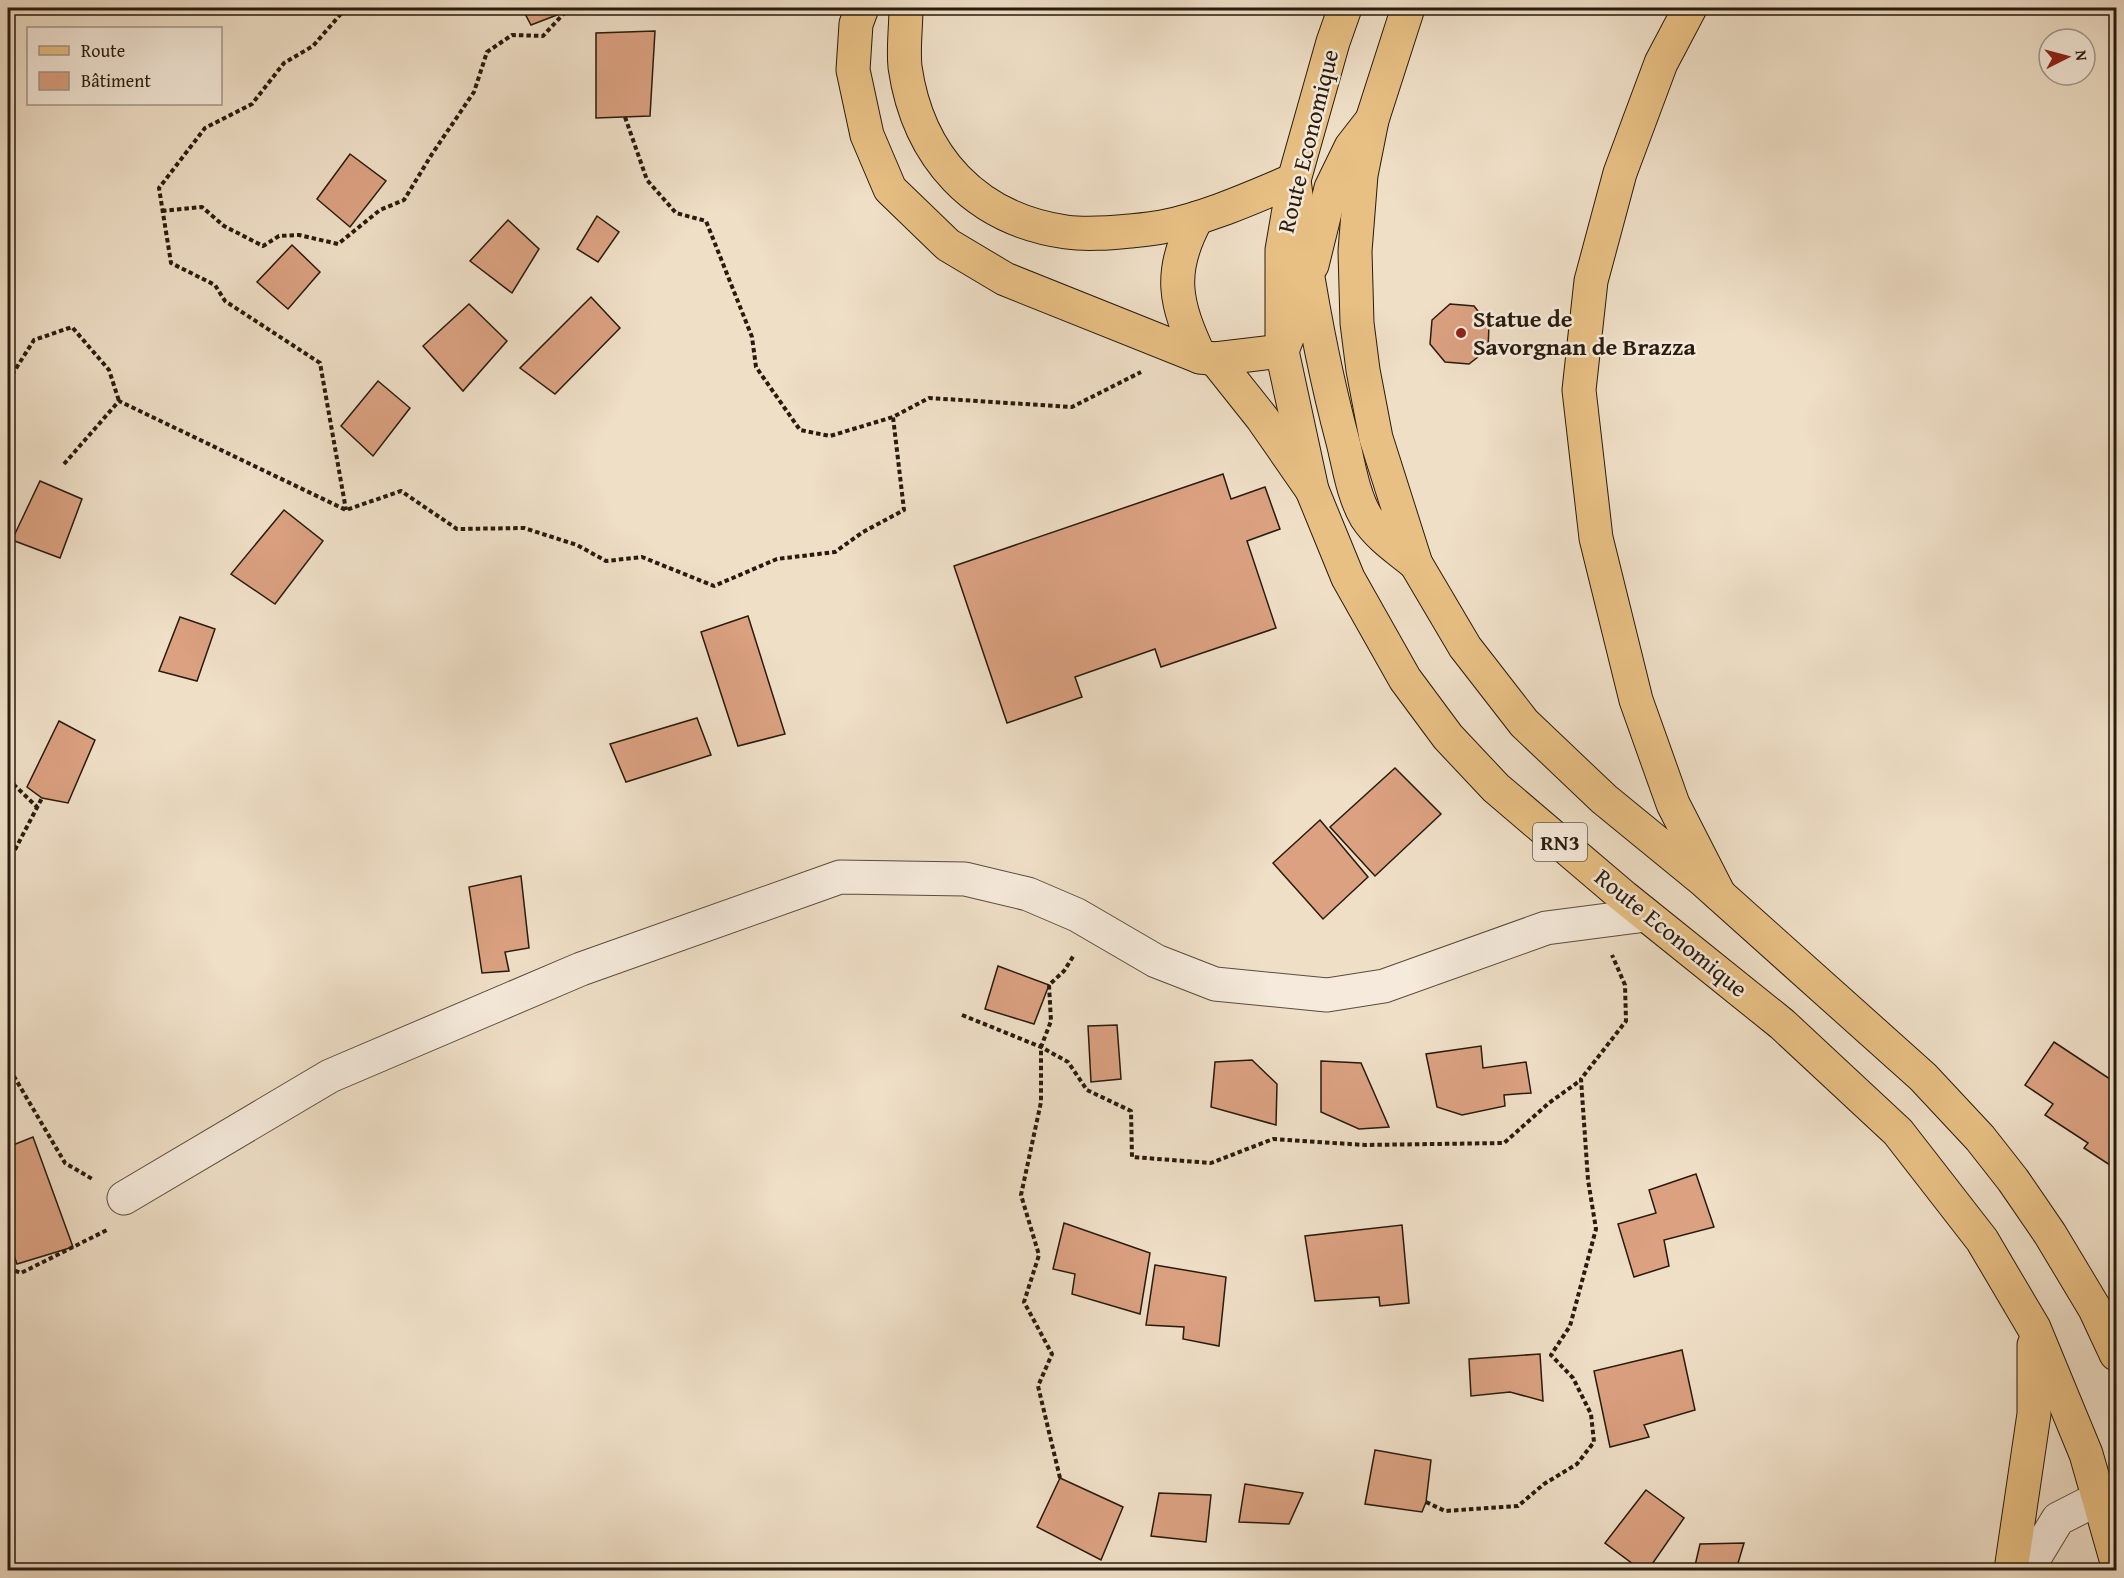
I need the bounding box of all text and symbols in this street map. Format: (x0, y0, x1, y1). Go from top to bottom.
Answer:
legend (27, 27, 222, 105)
north arrow (2037, 27, 2097, 87)
text: Route (81, 37, 125, 64)
street label: Route Economique (1268, 45, 1347, 236)
text: N (2069, 49, 2094, 62)
text: Bâtiment (81, 67, 151, 94)
place label: Statue de Savorgnan de Brazza (1473, 301, 1696, 364)
marker: Statue de Savorgnan de Brazza (1454, 326, 1468, 340)
road number: RN3 (1533, 823, 1587, 861)
street label: Route Economique (1587, 860, 1755, 1005)

